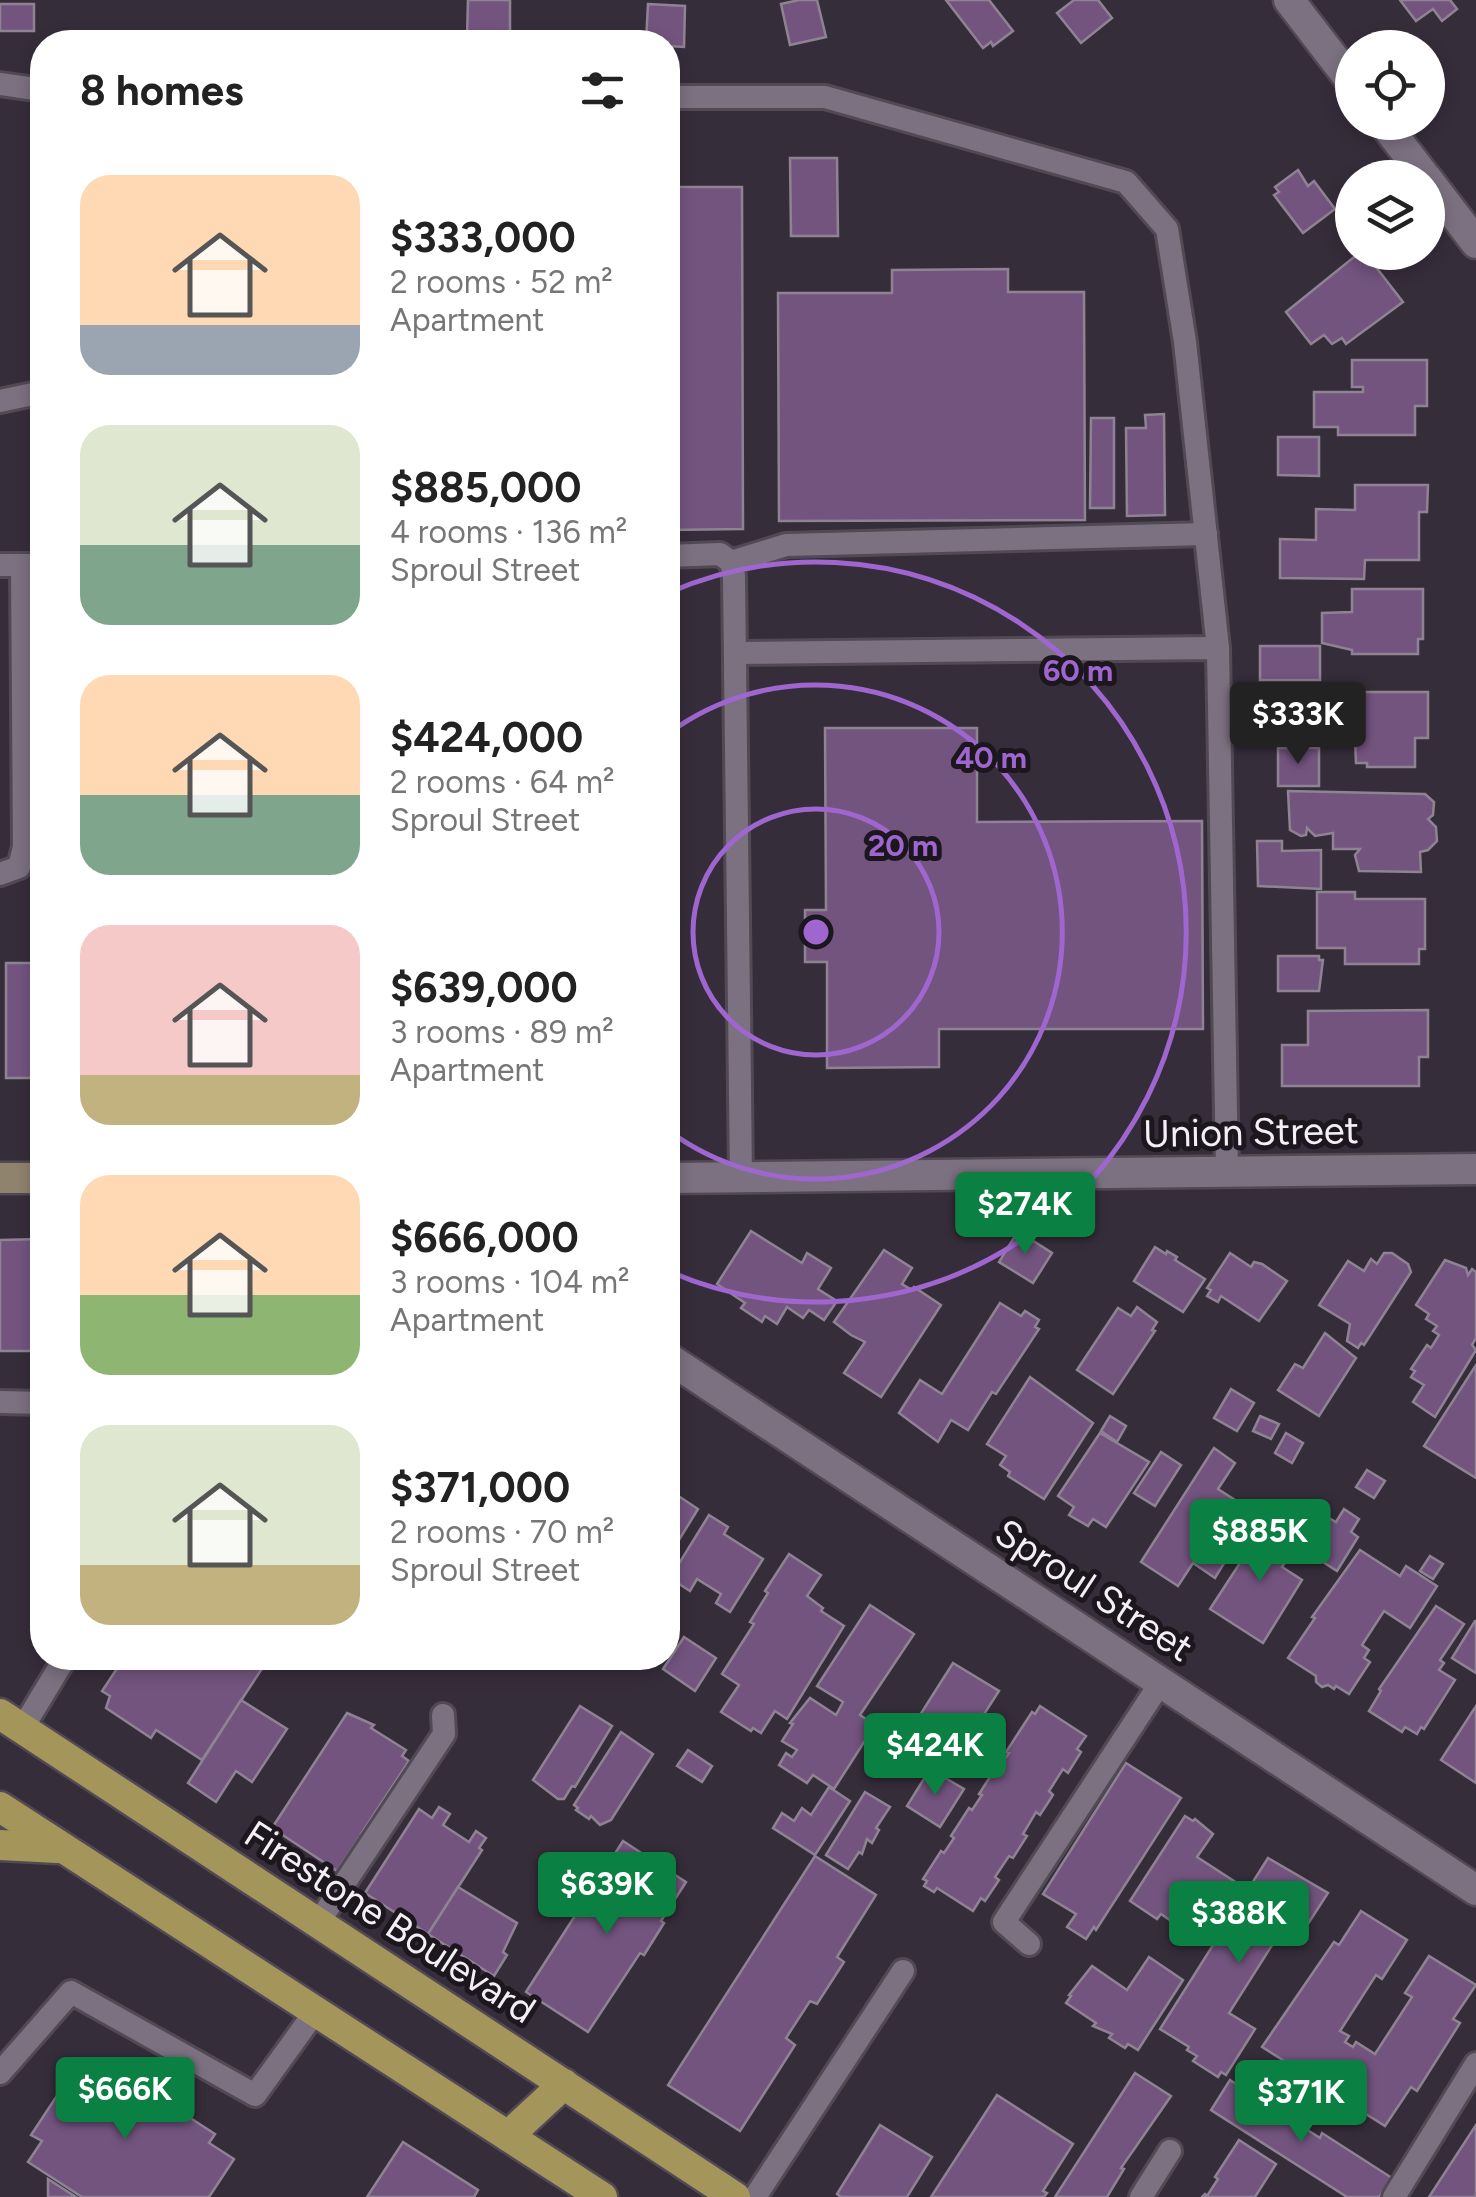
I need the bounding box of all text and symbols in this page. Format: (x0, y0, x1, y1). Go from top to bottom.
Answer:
map controls (1335, 30, 1445, 270)
button: locate (1335, 30, 1445, 140)
icon: filters (575, 63, 630, 118)
text: 8 homes (80, 65, 244, 116)
button: layers (1335, 160, 1445, 270)
text: $333,000 (390, 212, 576, 263)
icon: home (160, 215, 280, 335)
text: 2 rooms · 52 m² (390, 263, 613, 301)
text: Apartment (390, 301, 544, 339)
text: $885,000 (390, 462, 582, 513)
icon: home (160, 465, 280, 585)
text: 4 rooms · 136 m² (390, 513, 627, 551)
text: Sproul Street (390, 551, 580, 589)
text: 60 m (1043, 652, 1113, 689)
pin: $333K (1228, 682, 1368, 767)
text: $333K (1252, 695, 1344, 733)
text: $424,000 (390, 712, 583, 763)
icon: home (160, 715, 280, 835)
text: 40 m (955, 739, 1027, 776)
text: 2 rooms · 64 m² (390, 763, 614, 801)
text: Sproul Street (390, 801, 580, 839)
text: 20 m (868, 827, 938, 864)
centre of rings (798, 914, 834, 950)
text: $639,000 (390, 962, 578, 1013)
icon: home (160, 965, 280, 1085)
text: 3 rooms · 89 m² (390, 1013, 614, 1051)
text: Apartment (390, 1051, 544, 1089)
street label: Union Street (1143, 1107, 1359, 1157)
pin: $274K (955, 1172, 1095, 1257)
text: $274K (977, 1185, 1073, 1223)
text: $666,000 (390, 1212, 579, 1263)
icon: home (160, 1215, 280, 1335)
text: 3 rooms · 104 m² (390, 1263, 630, 1301)
text: Apartment (390, 1301, 544, 1339)
text: $371,000 (390, 1462, 570, 1513)
icon: home (160, 1465, 280, 1585)
pin: $885K (1190, 1499, 1330, 1584)
street label: Sproul Street (987, 1509, 1201, 1671)
text: $885K (1212, 1512, 1308, 1550)
text: 2 rooms · 70 m² (390, 1513, 614, 1551)
text: Sproul Street (390, 1551, 580, 1589)
pin: $424K (865, 1713, 1005, 1798)
text: $424K (886, 1726, 984, 1764)
street label: Firestone Boulevard (236, 1811, 544, 2033)
pin: $639K (537, 1852, 677, 1937)
text: $639K (560, 1865, 654, 1903)
pin: $388K (1169, 1881, 1309, 1966)
text: $388K (1191, 1894, 1287, 1932)
pin: $666K (55, 2057, 195, 2142)
pin: $371K (1231, 2060, 1371, 2145)
text: $666K (78, 2070, 172, 2108)
text: $371K (1257, 2073, 1345, 2111)

